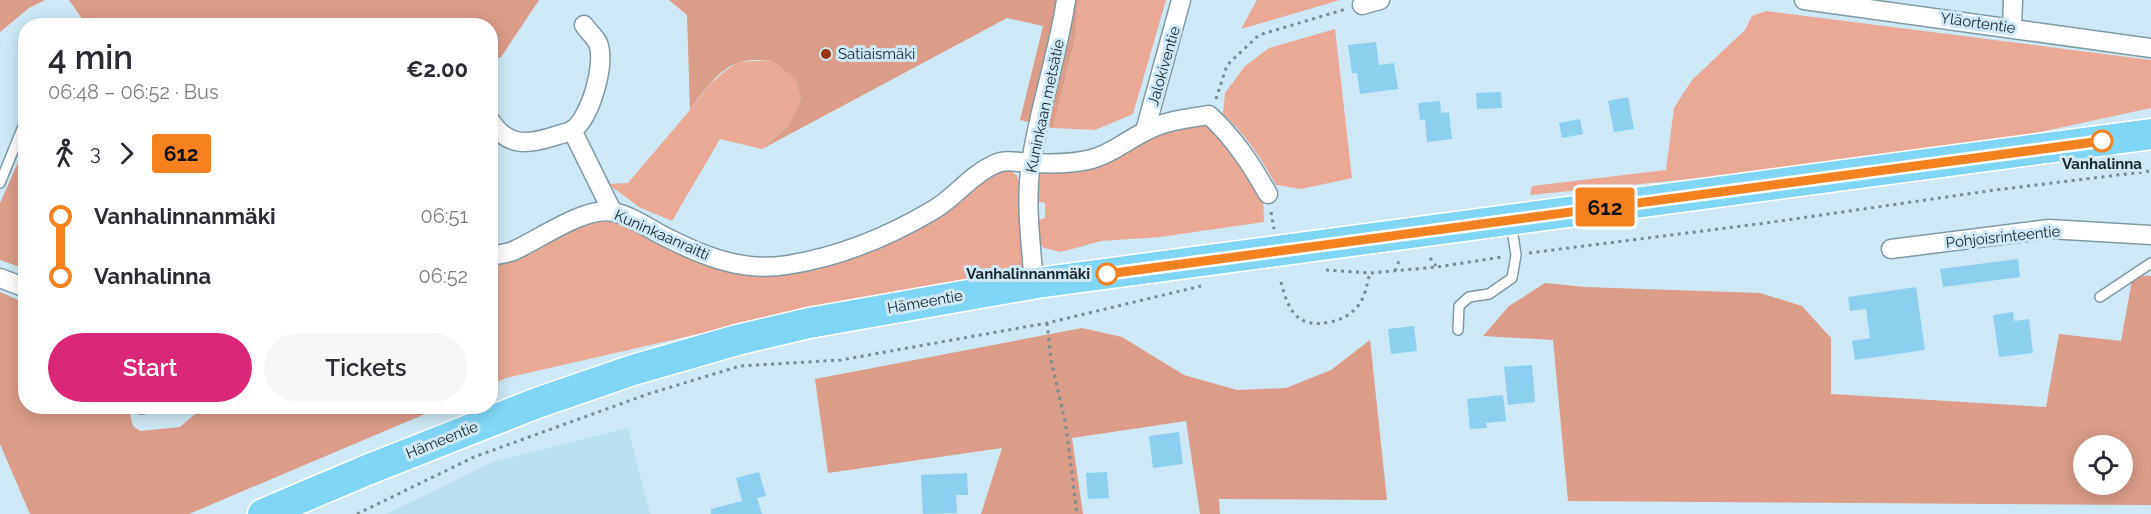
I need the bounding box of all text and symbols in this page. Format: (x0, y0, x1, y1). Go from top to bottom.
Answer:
street label: Yläortentie (1939, 9, 2017, 37)
street label: Jalokiventie (1144, 24, 1184, 108)
street label: Kuninkaan metsätie (1022, 37, 1068, 174)
text: 4 min (48, 38, 133, 77)
place label: Satiaismäki (838, 45, 915, 63)
marker: Satiaismäki (819, 47, 833, 61)
text: €2.00 (406, 56, 468, 82)
text: 06:48 – 06:52 · Bus (48, 80, 219, 104)
marker: Vanhalinna (2091, 130, 2113, 152)
icon: walk (48, 137, 81, 170)
icon: forward (110, 137, 143, 170)
text: 3 (90, 141, 101, 165)
text: 612 (164, 141, 199, 166)
place label: Vanhalinna (2062, 155, 2142, 173)
line badge: 612 (1570, 188, 1640, 226)
text: 612 (1588, 195, 1622, 220)
text: Vanhalinnanmäki (94, 203, 276, 229)
text: 06:51 (420, 204, 468, 228)
street label: Kuninkaanraitti (612, 206, 712, 264)
street label: Pohjoisrinteentie (1945, 222, 2061, 252)
text: Vanhalinna (94, 263, 211, 289)
marker: Vanhalinnanmäki (1096, 263, 1118, 285)
text: 06:52 (419, 264, 468, 288)
place label: Vanhalinnanmäki (966, 265, 1090, 283)
street label: Hämeentie (886, 286, 964, 317)
button: Start (48, 333, 252, 402)
button: Tickets (264, 333, 468, 402)
street label: Hämeentie (403, 417, 481, 463)
map controls (2073, 435, 2133, 495)
button: locate (2073, 435, 2133, 495)

